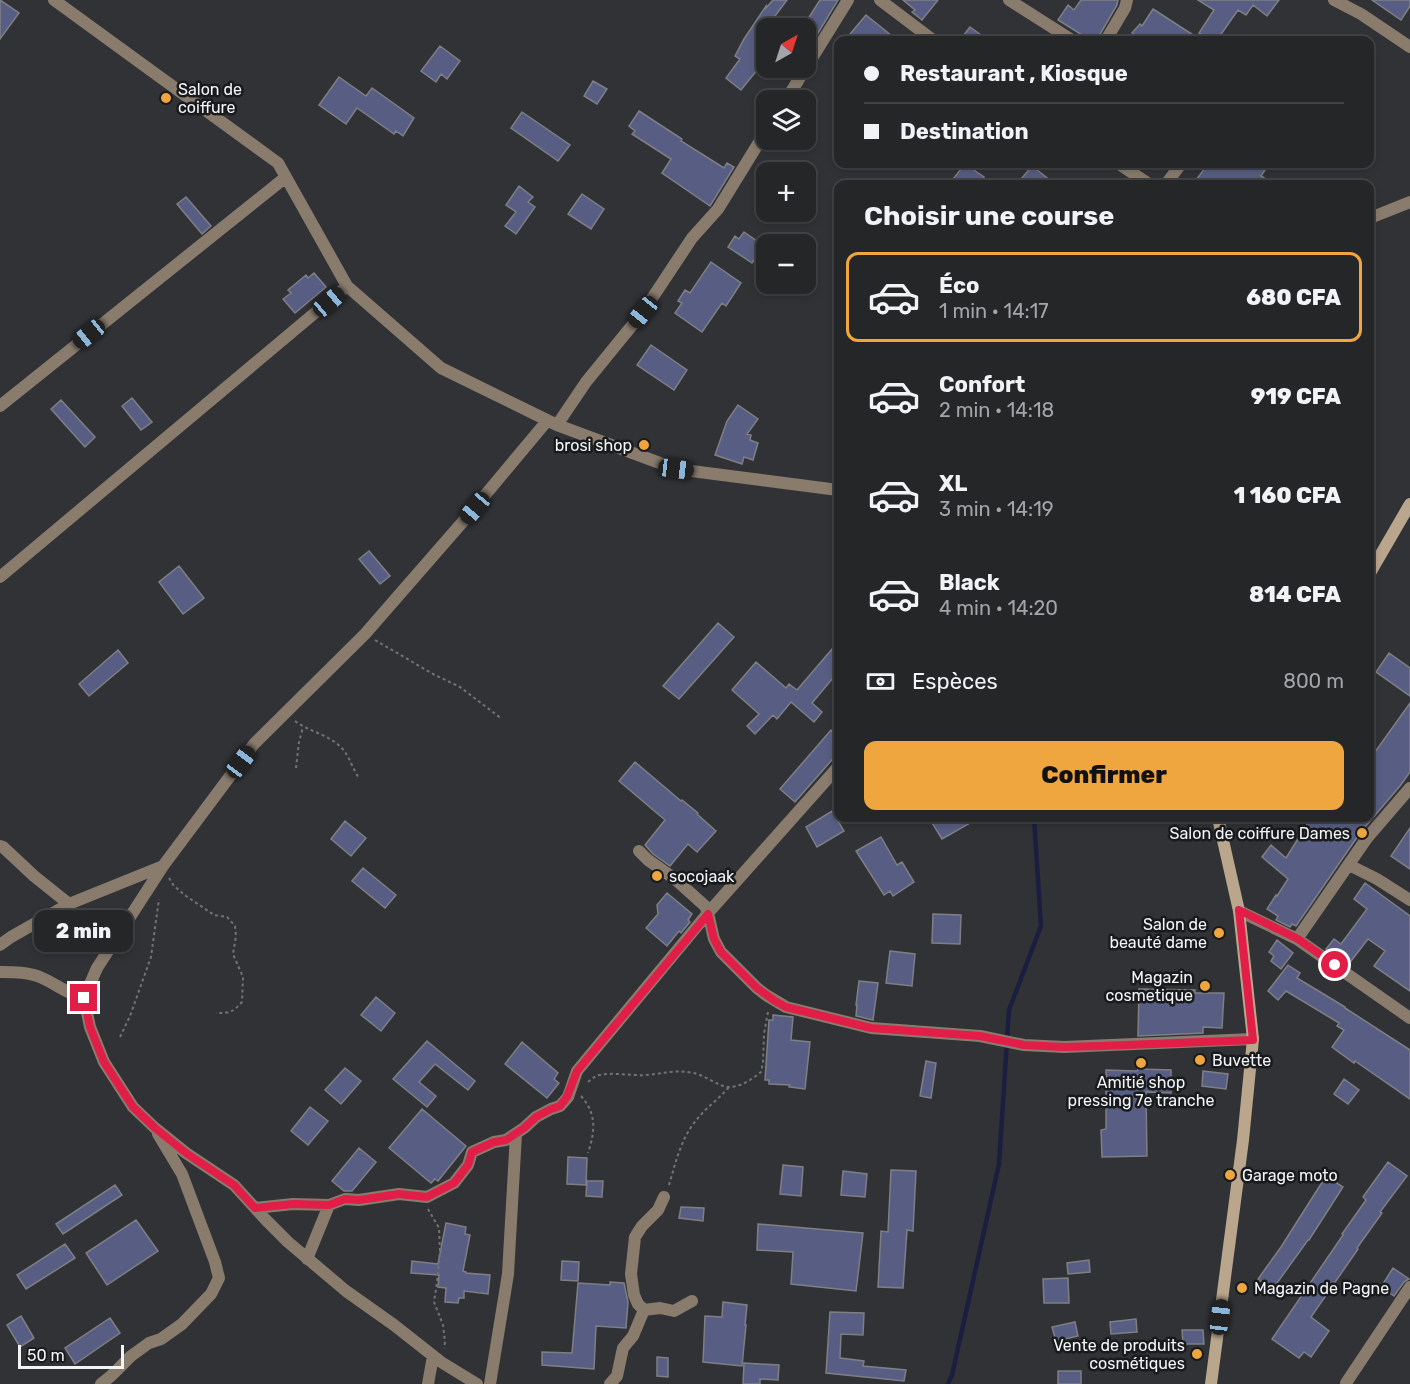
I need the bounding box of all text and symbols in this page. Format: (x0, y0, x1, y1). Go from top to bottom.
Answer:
north arrow (756, 18, 816, 78)
map controls (756, 18, 816, 294)
text: Restaurant , Kiosque (900, 60, 1128, 87)
place label: Salon de coiffure (178, 80, 242, 117)
button: layers (756, 90, 816, 150)
marker: Salon de coiffure (159, 91, 173, 105)
text: Destination (900, 118, 1029, 145)
button: + (756, 162, 816, 222)
text: Choisir une course (864, 200, 1114, 232)
button: − (756, 234, 816, 294)
icon: car (867, 270, 921, 324)
text: Éco (939, 272, 979, 299)
car (309, 284, 349, 320)
text: 680 CFA (1246, 284, 1341, 311)
car (625, 292, 661, 332)
text: 1 min · 14:17 (939, 299, 1049, 323)
car (69, 316, 109, 352)
icon: car (867, 369, 921, 423)
text: Confort (939, 371, 1025, 398)
text: 919 CFA (1251, 383, 1341, 410)
text: 2 min · 14:18 (939, 398, 1054, 422)
place label: brosi shop (555, 436, 632, 455)
marker: brosi shop (637, 438, 651, 452)
car (657, 458, 695, 480)
icon: car (867, 468, 921, 522)
text: XL (939, 470, 967, 497)
text: 1 160 CFA (1234, 482, 1341, 509)
car (457, 488, 493, 528)
text: 3 min · 14:19 (939, 497, 1054, 521)
icon: car (867, 567, 921, 621)
text: Black (939, 569, 1000, 596)
text: 814 CFA (1249, 581, 1341, 608)
text: 4 min · 14:20 (939, 596, 1058, 620)
icon: cash (864, 665, 897, 698)
text: Espèces (912, 668, 998, 695)
text: 800 m (1283, 669, 1344, 693)
button: Confirmer (864, 741, 1344, 810)
car (223, 742, 259, 782)
place label: Salon de coiffure Dames (1170, 824, 1350, 843)
marker: Salon de coiffure Dames (1355, 826, 1369, 840)
place label: socojaak (669, 867, 735, 886)
marker: socojaak (650, 869, 664, 883)
callout: 2 min (34, 911, 134, 953)
place label: Salon de beauté dame (1109, 915, 1207, 952)
text: 2 min (56, 919, 111, 943)
marker: Salon de beauté dame (1212, 926, 1226, 940)
route start (1321, 951, 1348, 978)
place label: Magazin cosmetique (1105, 968, 1193, 1005)
marker: Magazin cosmetique (1198, 979, 1212, 993)
route end (70, 984, 97, 1011)
place label: Buvette (1212, 1051, 1271, 1070)
marker: Buvette (1193, 1053, 1207, 1067)
marker: Amitié shop pressing 7e tranche (1134, 1056, 1148, 1070)
place label: Amitié shop pressing 7e tranche (1068, 1073, 1214, 1110)
place label: Garage moto (1242, 1166, 1338, 1185)
marker: Garage moto (1223, 1168, 1237, 1182)
place label: Magazin de Pagne (1254, 1279, 1389, 1298)
marker: Magazin de Pagne (1235, 1281, 1249, 1295)
car (1209, 1298, 1231, 1336)
place label: Vente de produits cosmétiques (1053, 1336, 1185, 1373)
scale bar (18, 1342, 124, 1370)
text: 50 m (27, 1346, 65, 1365)
marker: Vente de produits cosmétiques (1190, 1347, 1204, 1361)

